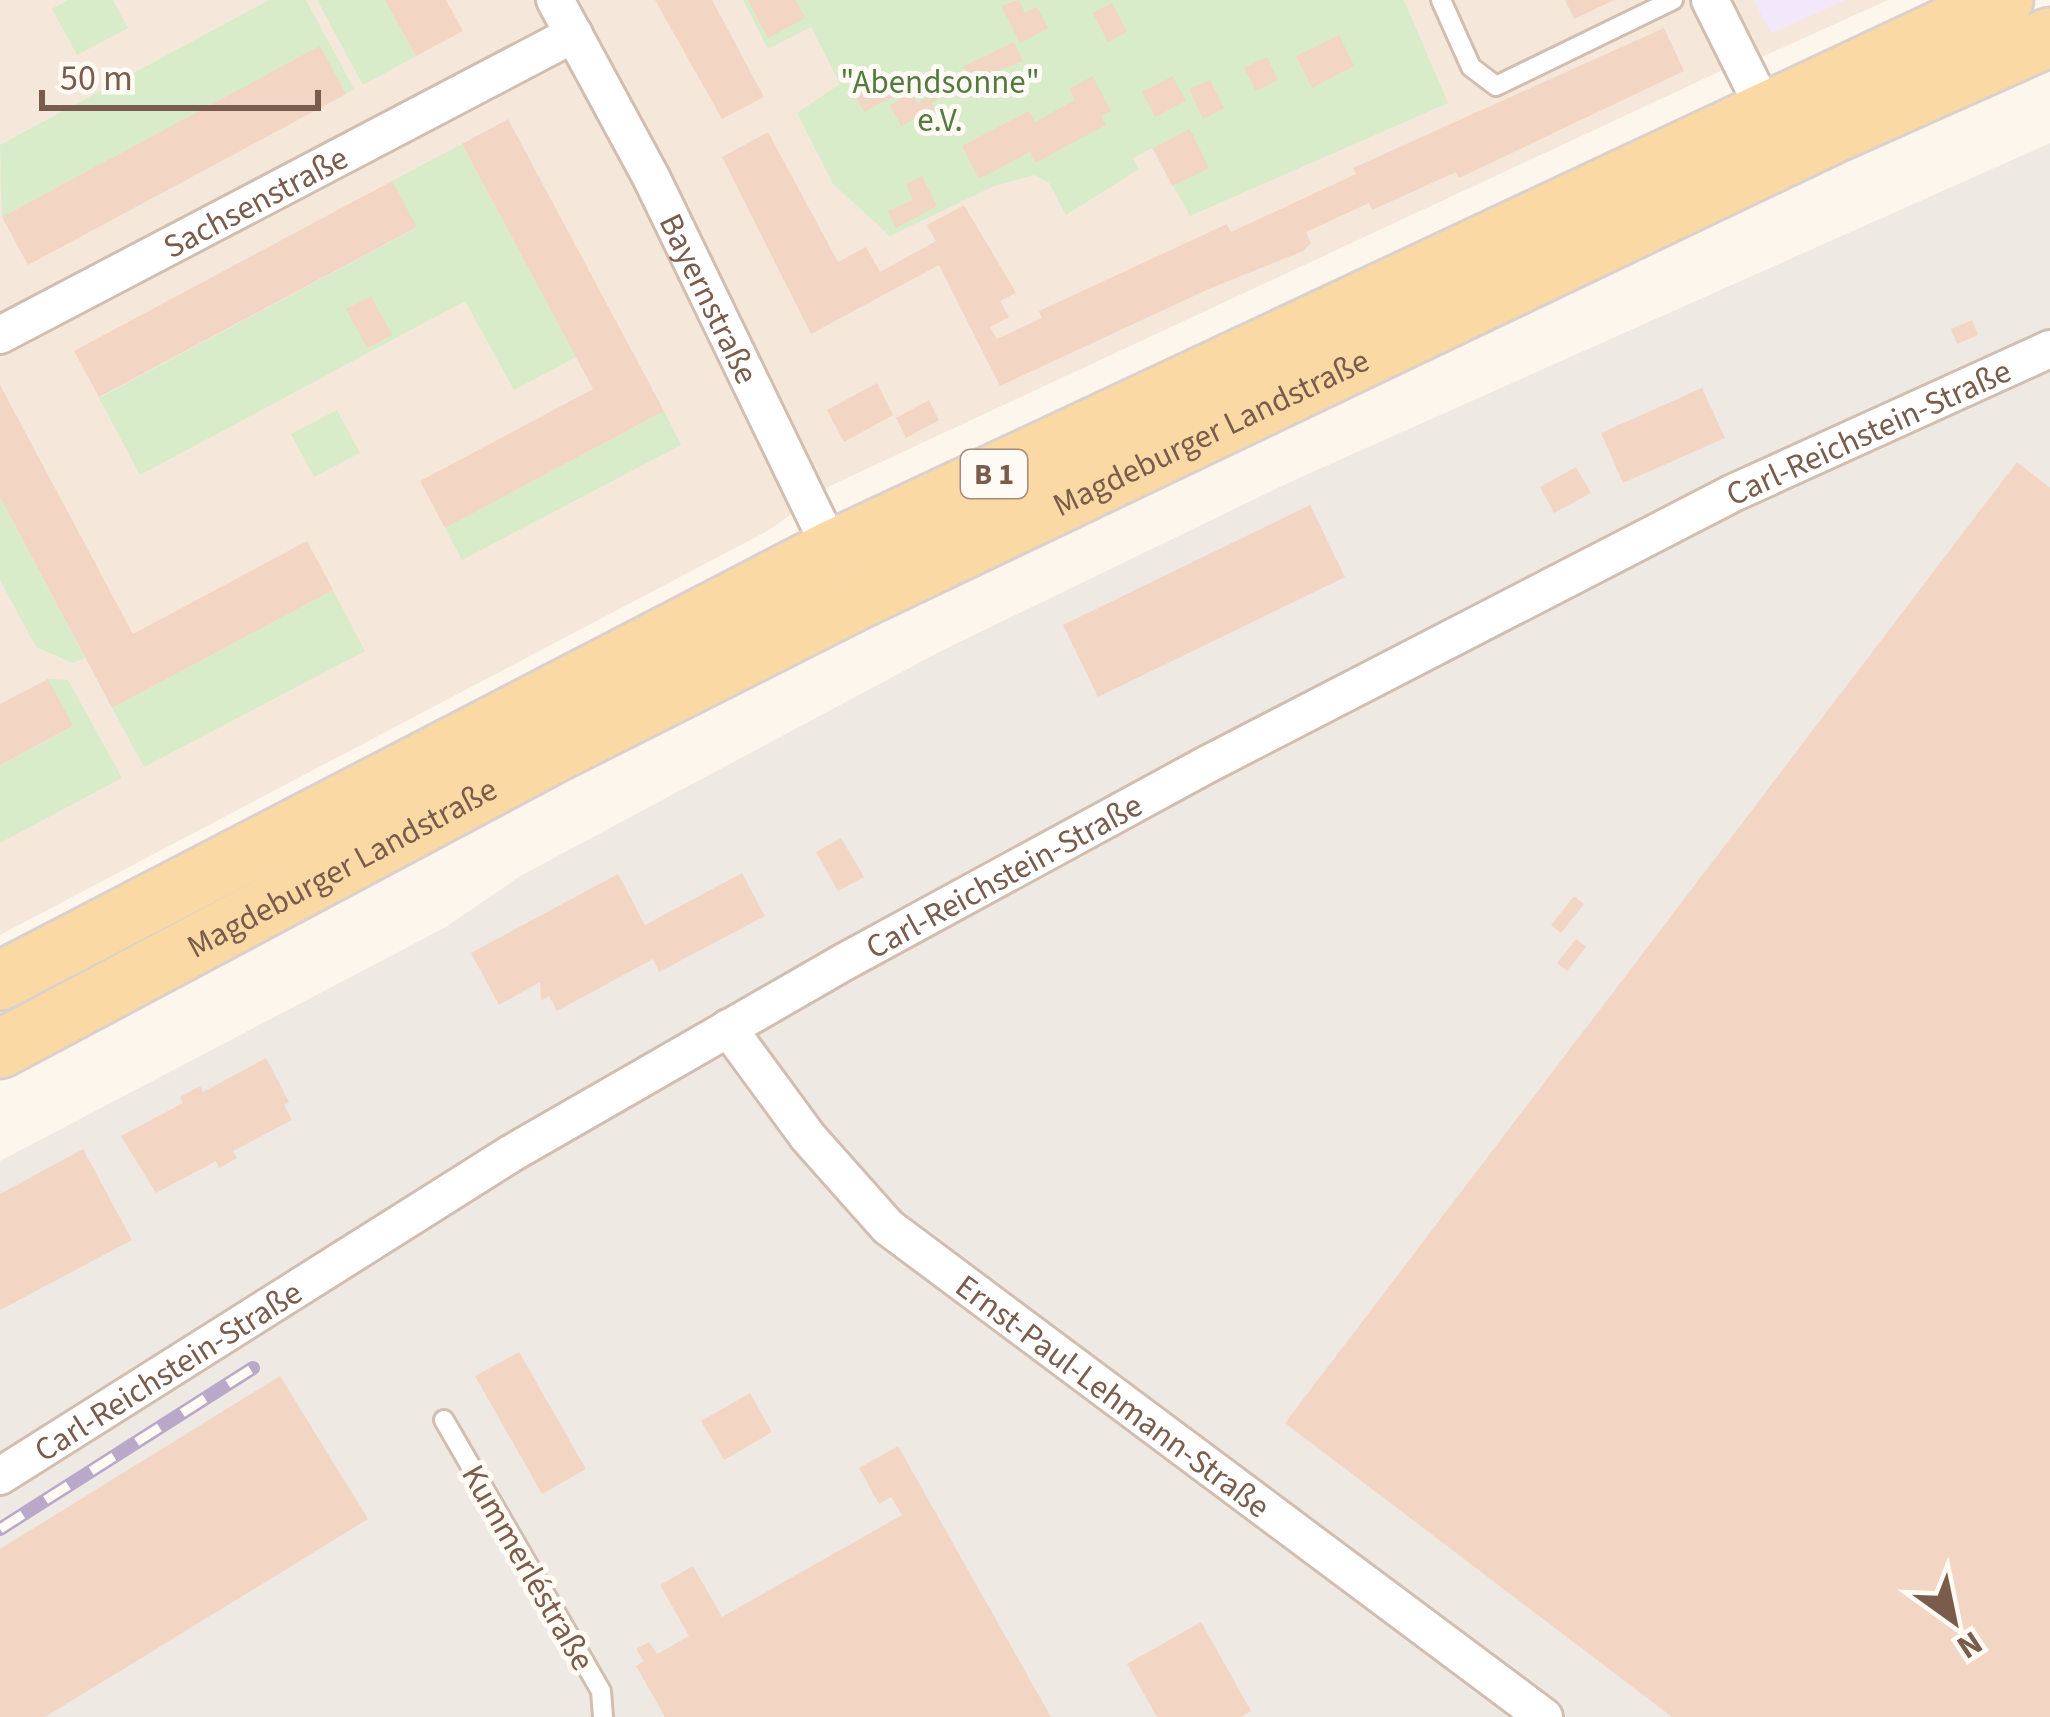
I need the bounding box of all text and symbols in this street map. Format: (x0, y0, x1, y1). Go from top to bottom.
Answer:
scale bar (42, 36, 318, 110)
text: 50 m (60, 53, 133, 104)
park label: "Abendsonne" e.V. (840, 59, 1040, 144)
street label: Sachsenstraße (155, 135, 356, 270)
street label: Bayernstraße (647, 206, 770, 392)
street label: Magdeburger Landstraße (1045, 337, 1377, 529)
street label: Carl-Reichstein-Straße (1719, 348, 2019, 518)
road number: B 1 (961, 450, 1027, 498)
street label: Magdeburger Landstraße (179, 766, 506, 970)
street label: Carl-Reichstein-Straße (858, 782, 1151, 971)
street label: Ernst-Paul-Lehmann-Straße (946, 1264, 1280, 1530)
street label: Carl-Reichstein-Straße (25, 1269, 311, 1474)
street label: Kummerléstraße (450, 1456, 606, 1679)
north arrow (1894, 1561, 2014, 1681)
text: N (1948, 1619, 1992, 1671)

